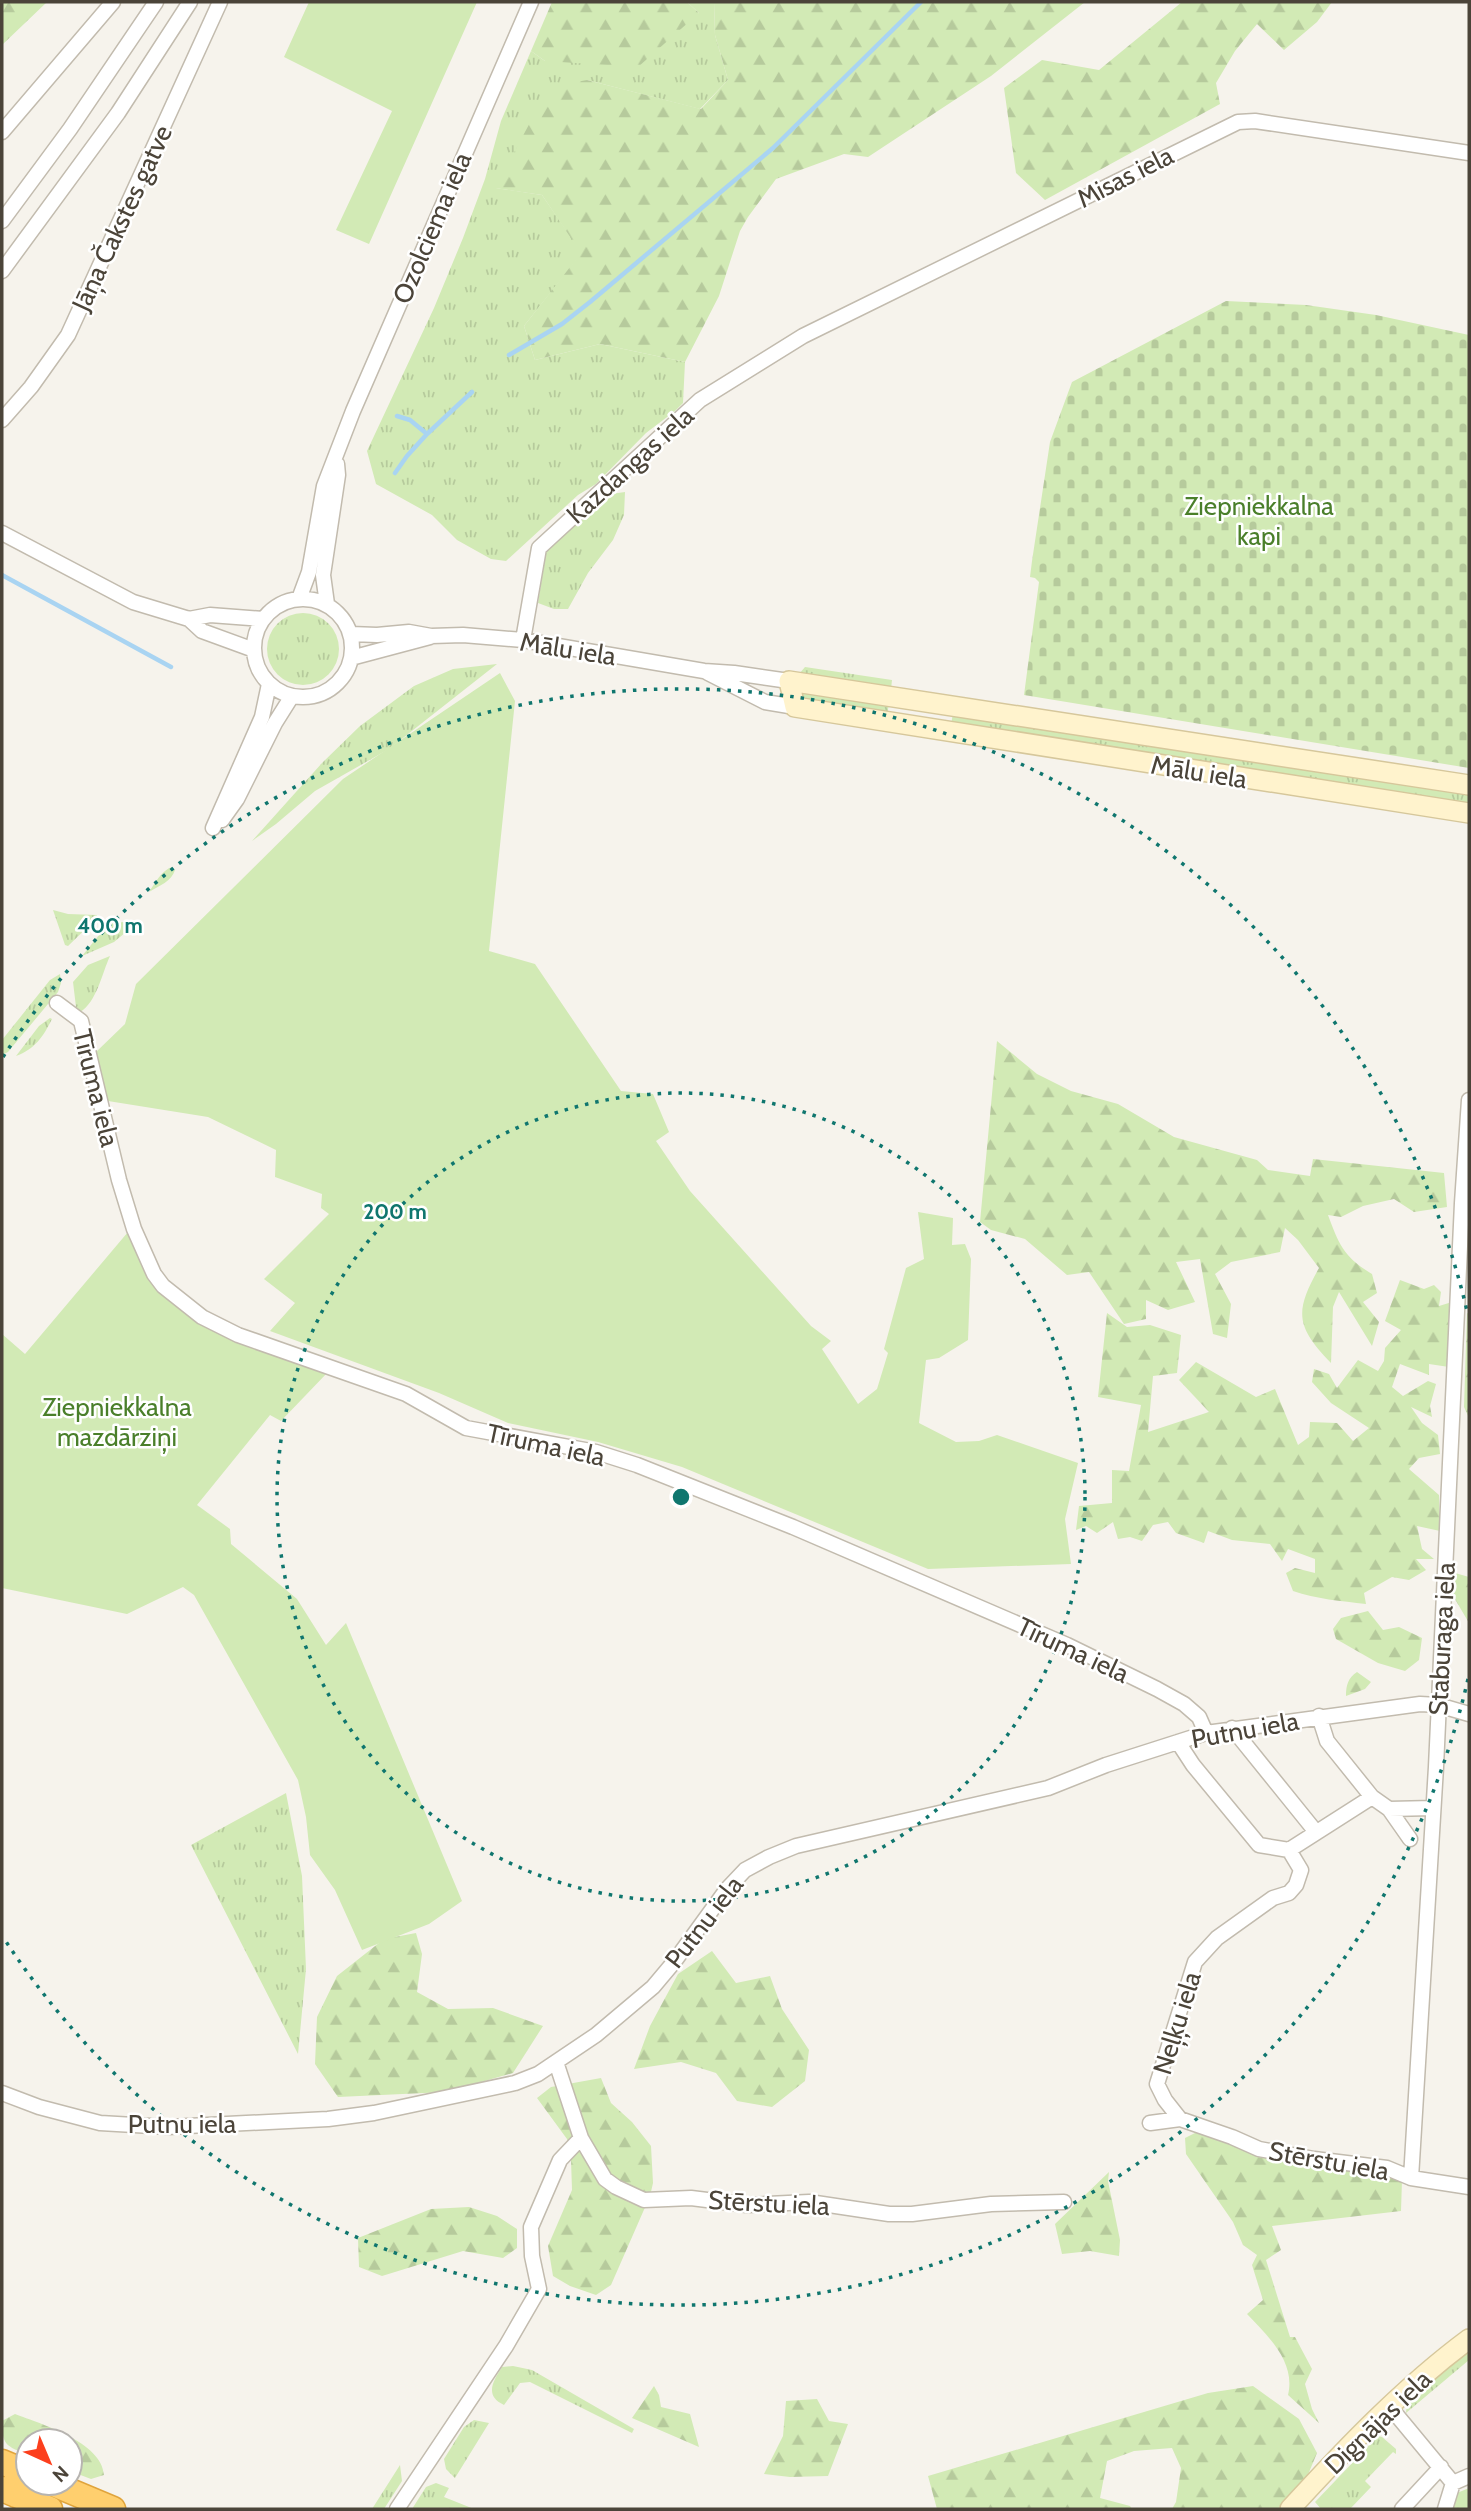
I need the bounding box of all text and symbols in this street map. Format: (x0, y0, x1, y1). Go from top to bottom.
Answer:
street label: Jāņa Čakstes gatve (65, 120, 180, 317)
street label: Misas iela (1072, 139, 1179, 215)
street label: Ozolciema iela (386, 147, 478, 309)
street label: Kazdangas iela (560, 399, 701, 530)
park label: Ziepniekkalna kapi (1184, 490, 1334, 552)
street label: Mālu iela (518, 626, 619, 672)
street label: Mālu iela (1149, 749, 1250, 795)
text: 400 m (77, 913, 143, 938)
street label: Tīruma iela (66, 1026, 126, 1150)
text: 200 m (363, 1199, 427, 1224)
park label: Ziepniekkalna mazdārziņi (42, 1391, 192, 1454)
street label: Tīruma iela (484, 1417, 608, 1473)
centre of rings (669, 1485, 693, 1509)
street label: Staburaga iela (1422, 1561, 1462, 1716)
street label: Tīruma iela (1012, 1610, 1135, 1690)
street label: Putnu iela (1189, 1705, 1302, 1755)
street label: Putnu iela (658, 1869, 750, 1975)
street label: Neļķu iela (1146, 1967, 1209, 2079)
street label: Putnu iela (128, 2108, 237, 2140)
street label: Stērstu iela (1266, 2135, 1392, 2187)
street label: Stērstu iela (707, 2184, 831, 2222)
street label: Dignājas iela (1318, 2363, 1438, 2481)
north arrow (14, 2427, 84, 2497)
text: N (48, 2461, 73, 2487)

